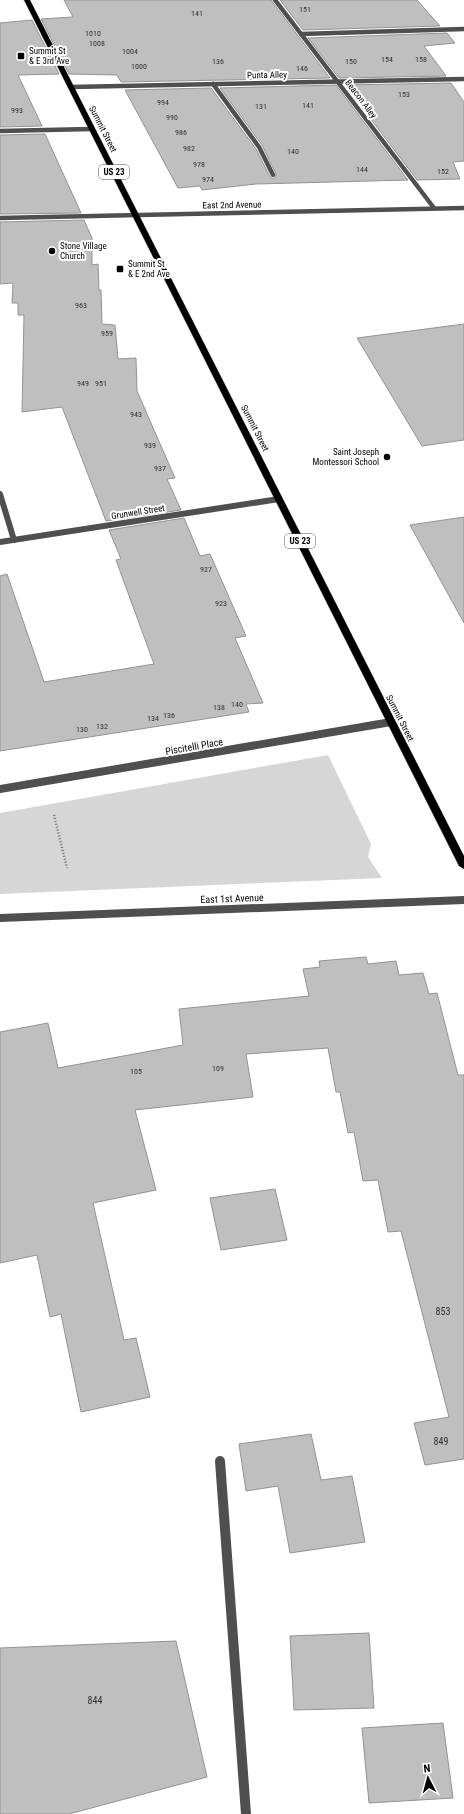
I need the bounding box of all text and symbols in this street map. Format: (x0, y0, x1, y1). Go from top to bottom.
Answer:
house number: 151 (299, 5, 311, 14)
house number: 141 (191, 9, 203, 18)
house number: 1010 (85, 29, 101, 38)
house number: 1008 (89, 39, 105, 48)
place label: Summit St & E 3rd Ave (29, 46, 69, 66)
house number: 1004 (122, 47, 138, 56)
marker: Summit St & E 3rd Ave (16, 51, 26, 61)
house number: 154 (381, 55, 393, 64)
house number: 158 (415, 55, 427, 64)
house number: 136 (212, 57, 224, 66)
house number: 150 (345, 57, 357, 66)
house number: 1000 (131, 62, 147, 71)
house number: 146 (296, 64, 308, 73)
street label: Punta Alley (247, 70, 287, 80)
street label: Beacon Alley (343, 78, 379, 120)
house number: 153 (398, 90, 410, 99)
house number: 994 (157, 98, 169, 107)
house number: 141 (302, 101, 314, 110)
house number: 131 (255, 102, 267, 111)
street label: Summit Street (87, 104, 119, 154)
house number: 993 (11, 106, 23, 115)
house number: 990 (166, 113, 178, 122)
house number: 986 (175, 128, 187, 137)
house number: 982 (183, 144, 195, 153)
house number: 140 (287, 147, 299, 156)
house number: 978 (193, 160, 205, 169)
road number: US 23 (99, 165, 129, 179)
house number: 144 (356, 165, 368, 174)
house number: 152 (437, 167, 449, 176)
house number: 974 (202, 175, 214, 184)
street label: East 2nd Avenue (202, 199, 262, 211)
place label: Stone Village Church (60, 241, 107, 261)
marker: Stone Village Church (47, 246, 57, 256)
place label: Summit St & E 2nd Ave (128, 259, 170, 279)
marker: Summit St & E 2nd Ave (115, 264, 125, 274)
house number: 963 (75, 301, 87, 310)
house number: 959 (101, 329, 113, 338)
house number: 949 (77, 379, 89, 388)
house number: 951 (95, 379, 107, 388)
street label: Summit Street (239, 403, 271, 453)
house number: 943 (130, 410, 142, 419)
house number: 939 (144, 441, 156, 450)
place label: Saint Joseph Montessori School (313, 447, 379, 467)
marker: Saint Joseph Montessori School (382, 452, 392, 462)
house number: 937 (154, 464, 166, 473)
street label: Grunwell Street (110, 503, 166, 521)
road number: US 23 (285, 534, 315, 548)
house number: 927 (200, 565, 212, 574)
house number: 923 (215, 599, 227, 608)
street label: Summit Street (384, 693, 416, 743)
house number: 140 (231, 700, 243, 709)
house number: 138 (213, 703, 225, 712)
house number: 136 (163, 711, 175, 720)
house number: 134 (147, 714, 159, 723)
house number: 132 (96, 722, 108, 731)
house number: 130 (76, 725, 88, 734)
street label: Piscitelli Place (165, 736, 224, 757)
street label: East 1st Avenue (200, 892, 264, 905)
house number: 109 (212, 1064, 224, 1073)
house number: 105 (130, 1067, 142, 1076)
house number: 853 (436, 1306, 450, 1317)
house number: 849 (434, 1436, 448, 1447)
house number: 844 (88, 1695, 102, 1706)
north arrow (408, 1758, 448, 1798)
text: N (423, 1762, 431, 1775)

